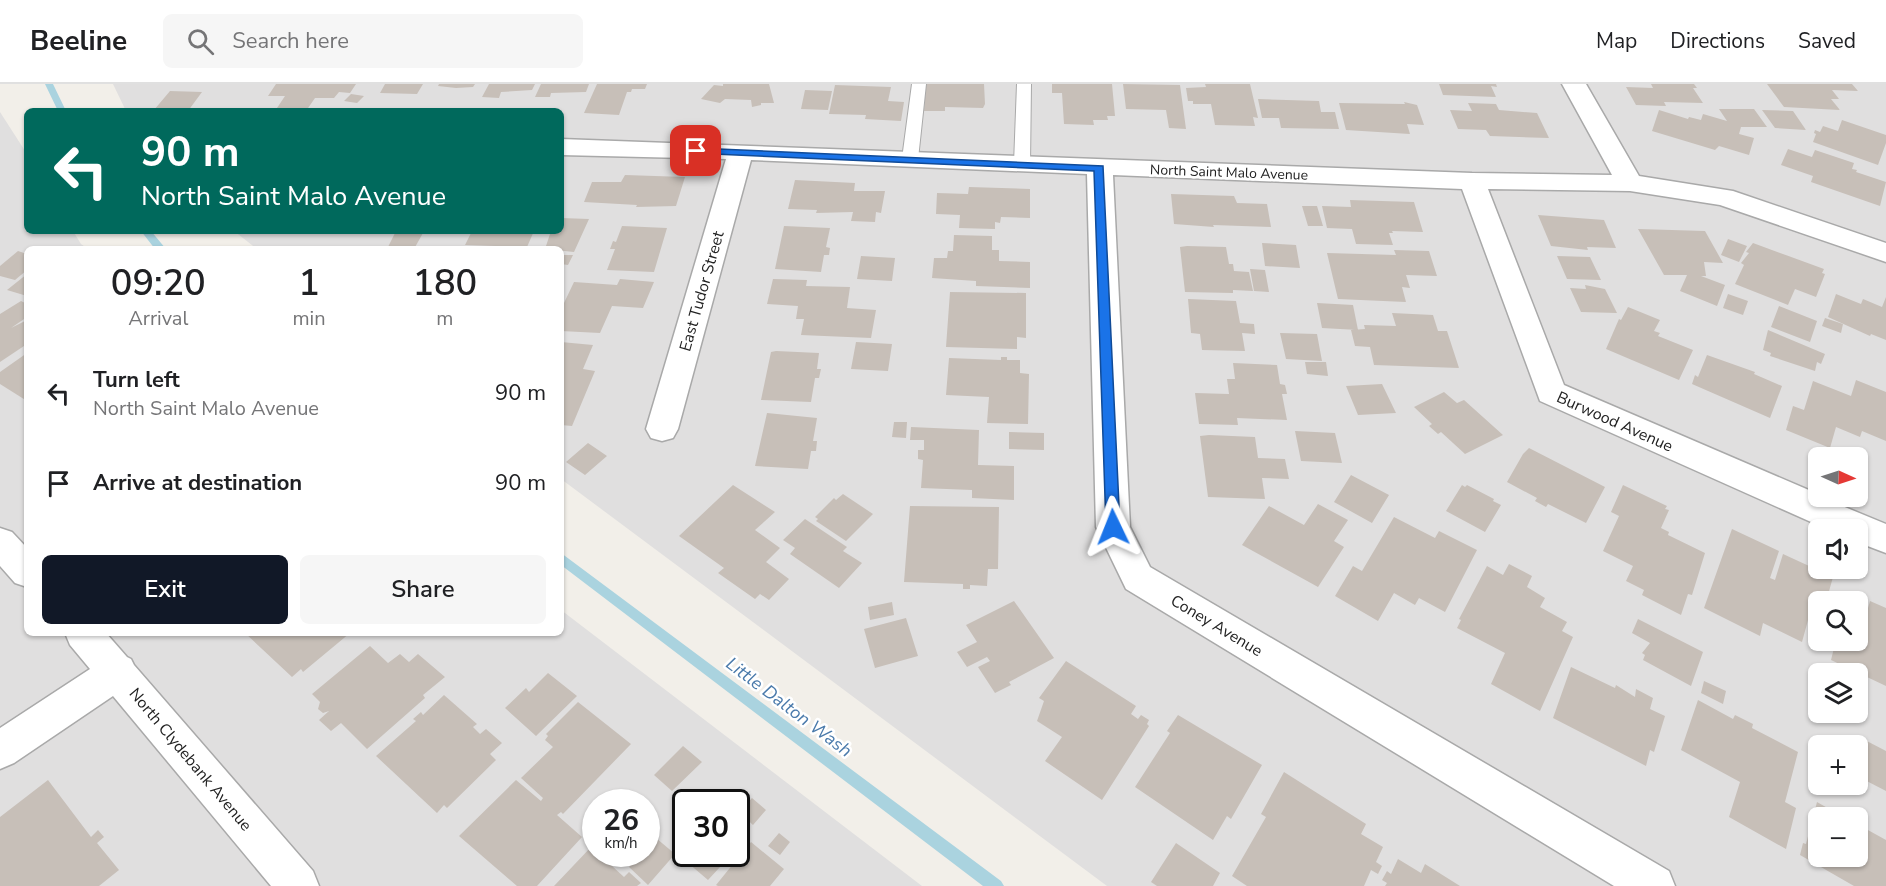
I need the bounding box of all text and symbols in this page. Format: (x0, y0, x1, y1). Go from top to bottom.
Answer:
search box (163, 14, 583, 68)
text: Beeline (30, 22, 127, 60)
icon: search (184, 25, 217, 58)
text: Search here (232, 26, 349, 56)
text: Map (1596, 27, 1637, 55)
text: Directions (1670, 27, 1765, 55)
text: Saved (1798, 27, 1856, 55)
text: 90 m (141, 124, 240, 181)
pin (670, 125, 721, 176)
icon: left (42, 132, 120, 210)
icon: arrive (679, 134, 712, 167)
street label: North Saint Malo Avenue (1150, 160, 1308, 185)
text: North Saint Malo Avenue (141, 178, 446, 215)
street label: East Tudor Street (674, 228, 730, 354)
text: 09:20 (111, 259, 206, 308)
text: 1 (298, 259, 320, 308)
text: 180 (412, 259, 477, 308)
text: Arrival (128, 305, 188, 332)
text: min (293, 305, 326, 332)
text: m (436, 305, 453, 332)
text: Turn left (93, 365, 180, 395)
icon: left (42, 377, 75, 410)
text: 90 m (495, 378, 546, 408)
street label: Burwood Avenue (1553, 386, 1676, 457)
text: North Saint Malo Avenue (93, 395, 319, 422)
north arrow (1808, 447, 1868, 507)
map controls (1808, 447, 1868, 867)
icon: arrive (42, 467, 75, 500)
text: Arrive at destination (93, 468, 302, 498)
text: 90 m (495, 468, 546, 498)
position arrow (1081, 495, 1145, 559)
button: sound (1808, 519, 1868, 579)
button: Exit (42, 555, 288, 624)
button: Share (300, 555, 546, 624)
street label: Coney Avenue (1167, 590, 1266, 662)
button: search (1808, 591, 1868, 651)
water label: Little Dalton Wash (721, 652, 857, 762)
button: layers (1808, 663, 1868, 723)
street label: North Clydebank Avenue (124, 683, 257, 836)
button: + (1808, 735, 1868, 795)
speed limit sign: 30 (672, 789, 750, 867)
text: 26 (603, 800, 639, 841)
button: − (1808, 807, 1868, 867)
text: km/h (604, 833, 638, 853)

